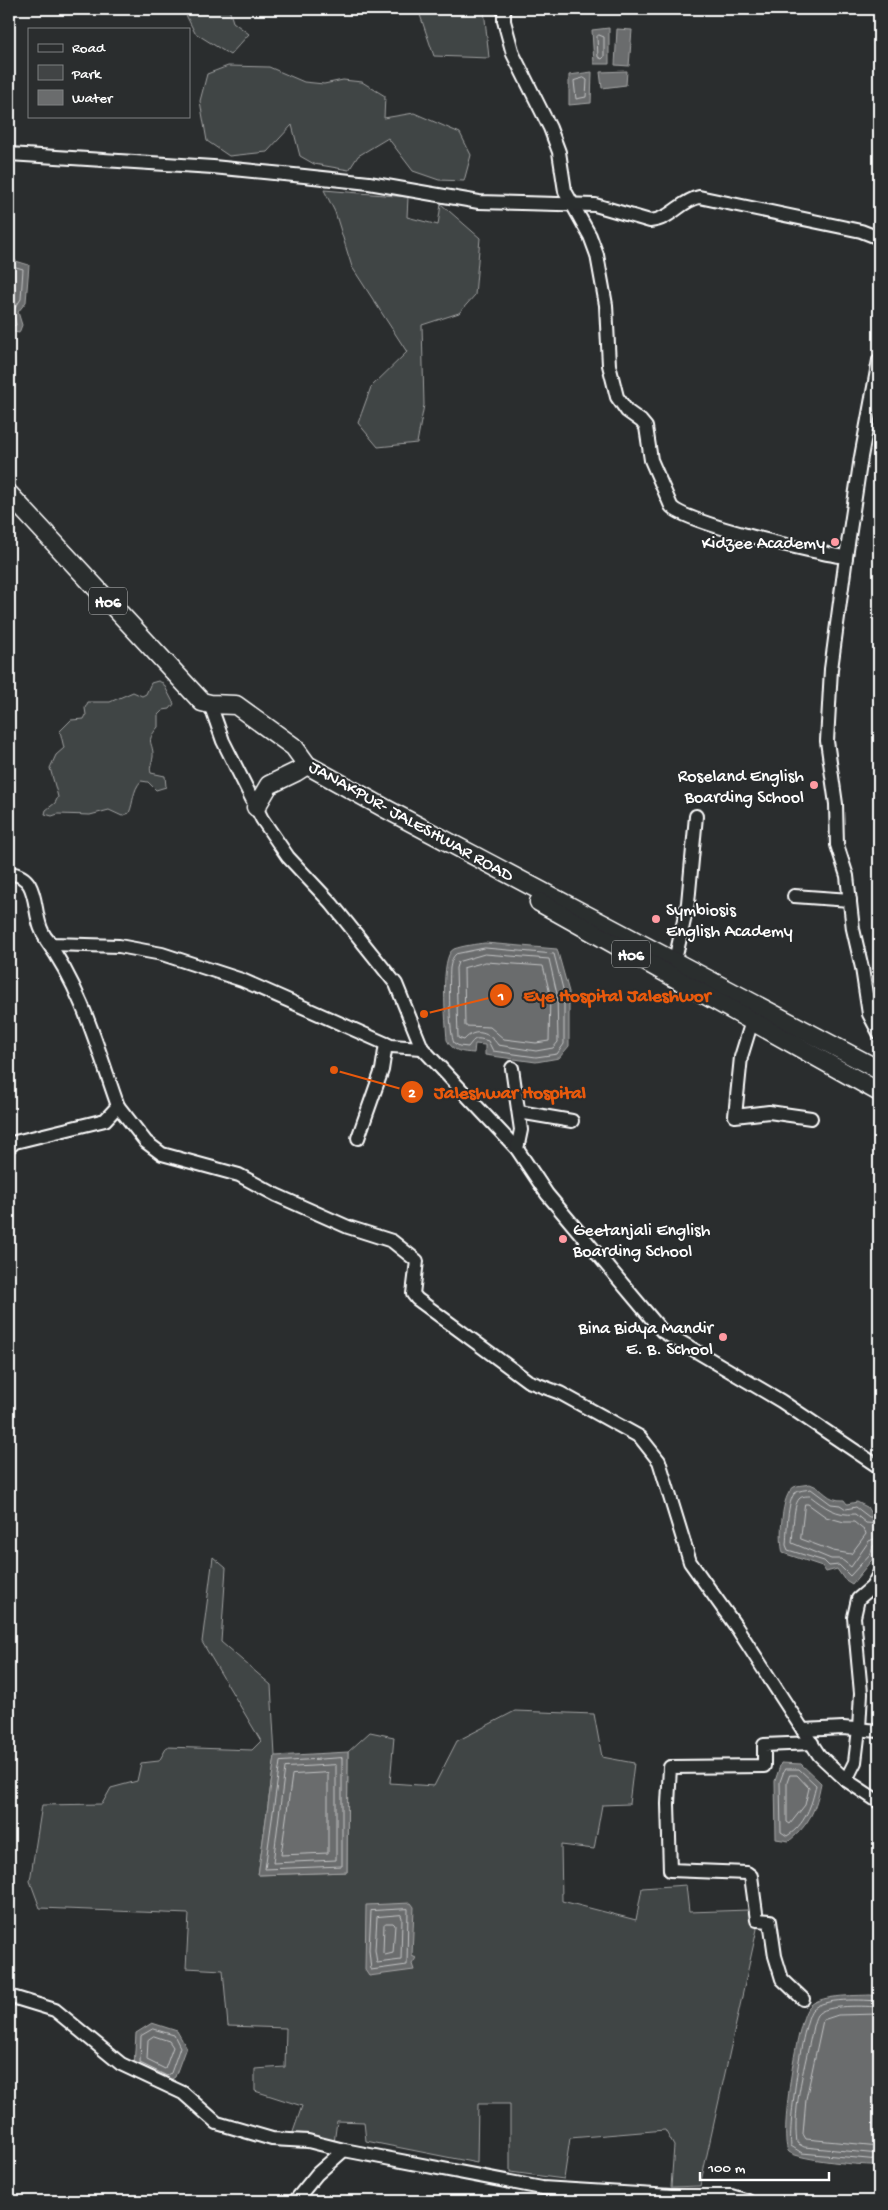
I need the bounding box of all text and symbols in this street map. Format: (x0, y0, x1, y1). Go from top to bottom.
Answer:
legend (28, 28, 190, 118)
text: Road (72, 40, 106, 58)
text: Park (71, 66, 102, 84)
text: Water (72, 90, 114, 108)
place label: Kidzee Academy (702, 534, 825, 555)
marker: Kidzee Academy (829, 536, 841, 548)
road number: H06 (89, 588, 127, 614)
street label: JANAKPUR- JALESHWAR ROAD (305, 757, 517, 887)
place label: Roseland English Boarding School (678, 767, 804, 809)
marker: Roseland English Boarding School (808, 779, 820, 791)
place label: Symbiosis English Academy (666, 901, 793, 943)
marker: Symbiosis English Academy (650, 913, 662, 925)
road number: H06 (612, 941, 650, 968)
callout: Eye Hospital Jaleshwor (488, 978, 720, 1012)
text: Eye Hospital Jaleshwor (524, 986, 713, 1009)
text: 1 (497, 988, 504, 1006)
callout: Jaleshwar Hospital (399, 1075, 596, 1109)
text: Jaleshwar Hospital (433, 1083, 586, 1106)
text: 2 (408, 1085, 416, 1103)
place label: Geetanjali English Boarding School (572, 1221, 711, 1263)
marker: Geetanjali English Boarding School (557, 1233, 569, 1245)
place label: Bina Bidya Mandir E. B. School (577, 1319, 715, 1361)
marker: Bina Bidya Mandir E. B. School (717, 1331, 729, 1343)
scale bar (700, 2150, 829, 2182)
text: 100 m (707, 2160, 746, 2178)

